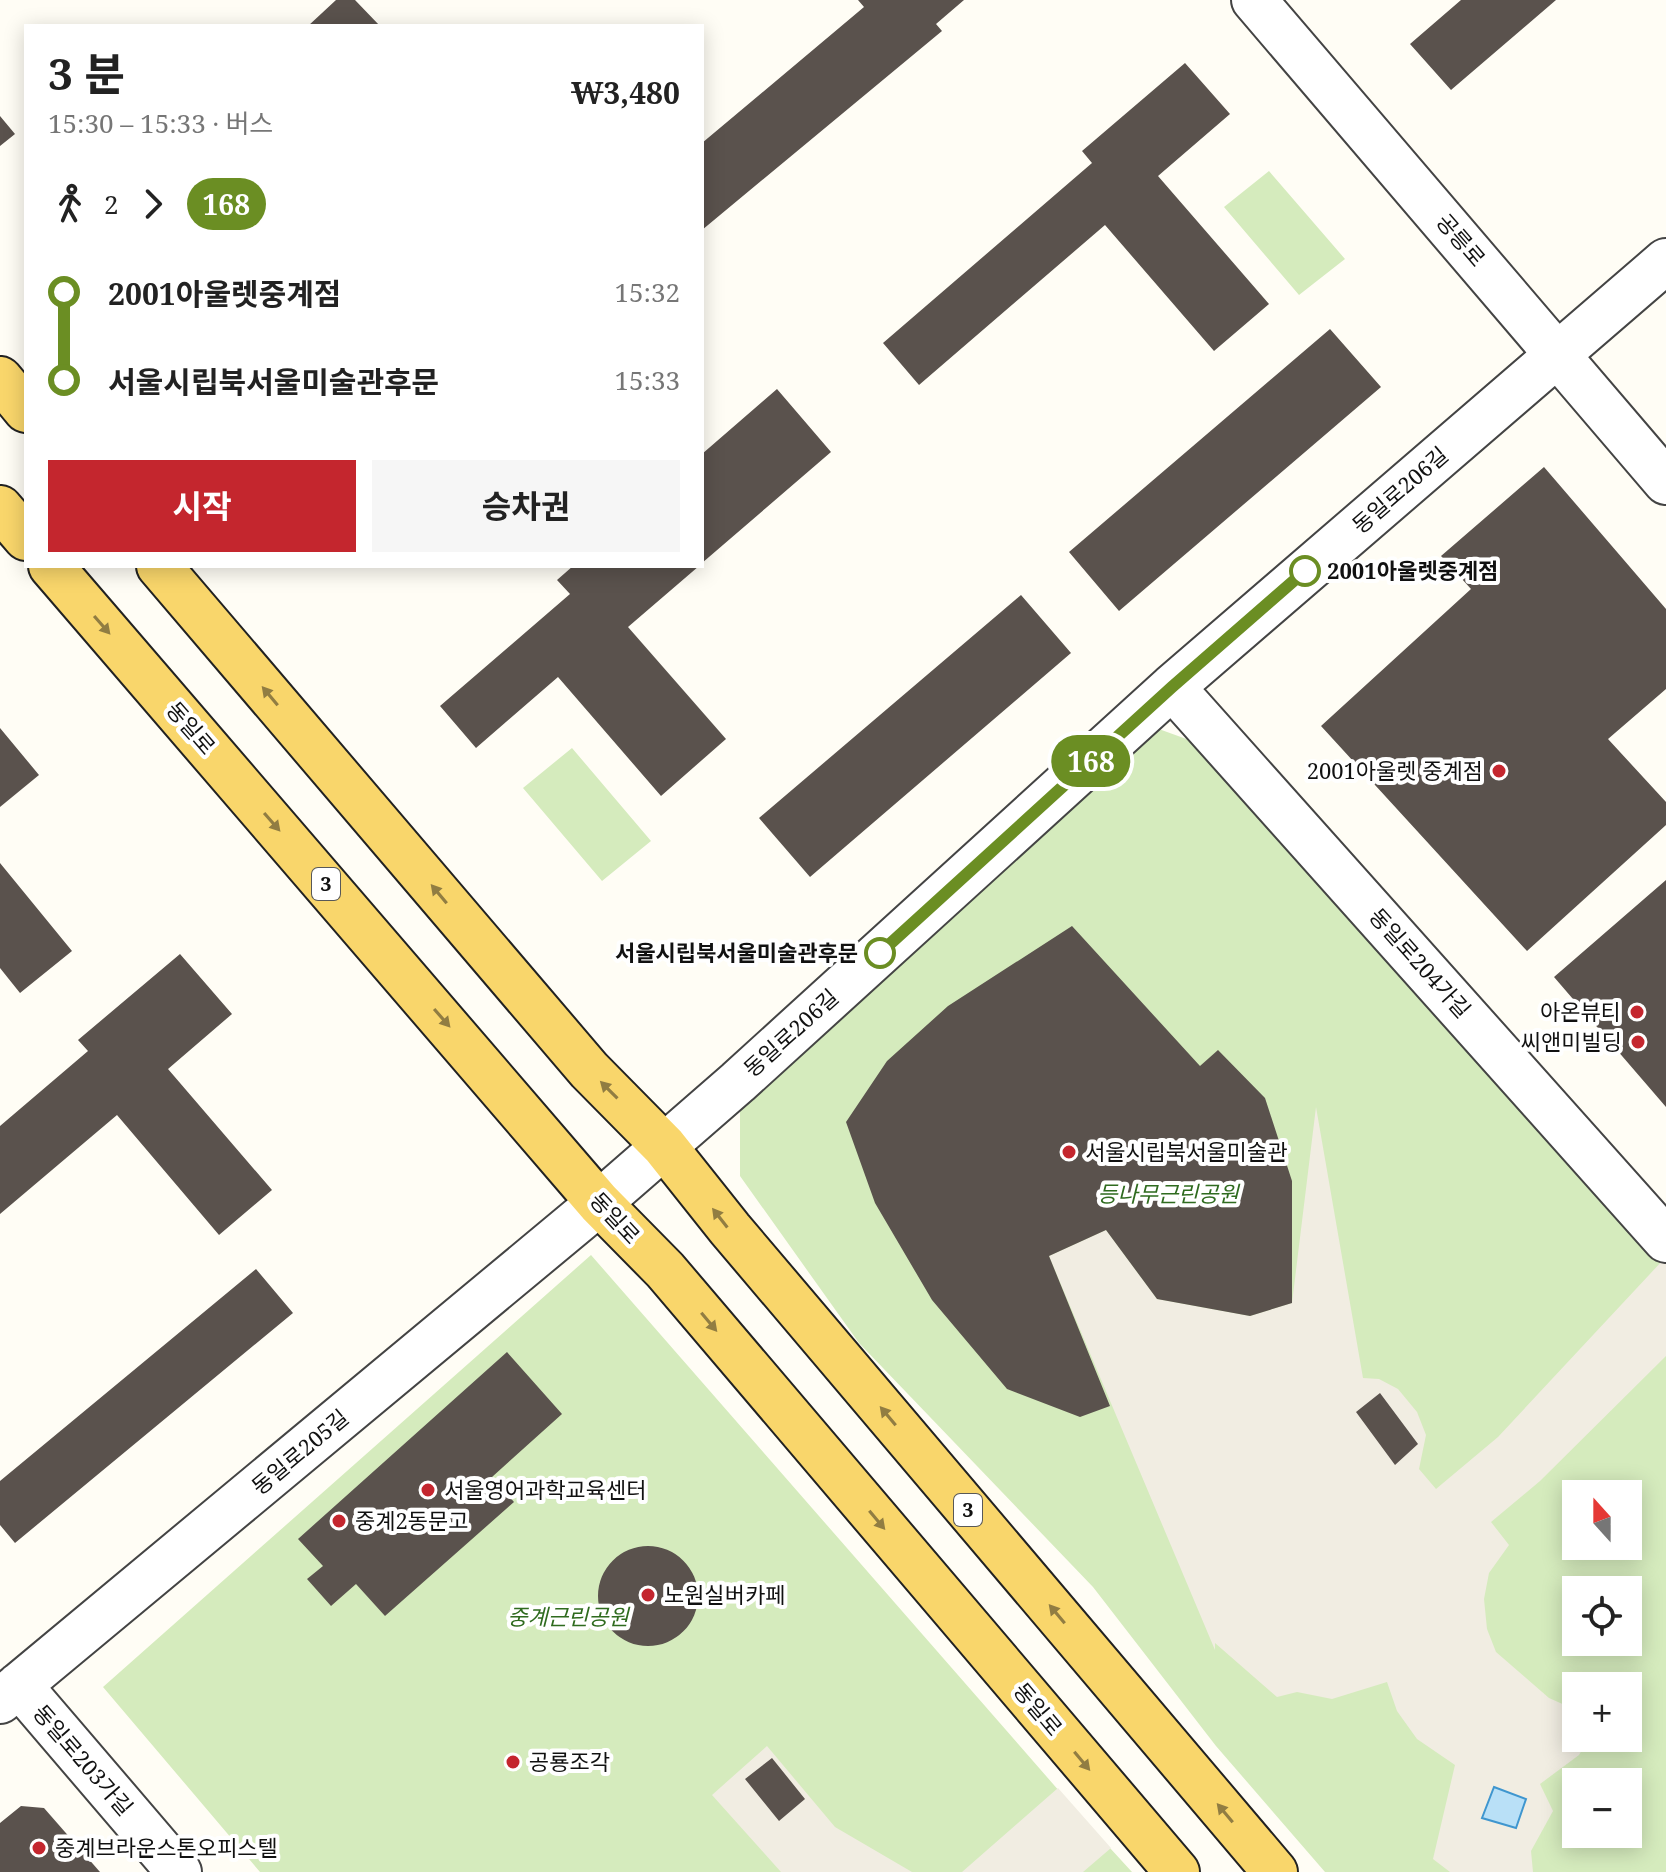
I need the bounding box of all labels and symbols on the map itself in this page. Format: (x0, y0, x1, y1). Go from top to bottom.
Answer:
street label: 공릉로 (1431, 207, 1493, 272)
street label: 동일로206길 (1345, 439, 1454, 539)
place label: 2001아울렛중계점 (1327, 555, 1498, 585)
marker: 2001아울렛중계점 (1290, 556, 1320, 586)
one-way arrow (92, 615, 110, 635)
one-way arrow (262, 687, 279, 707)
street label: 동일로 (161, 695, 223, 760)
line badge: 168 (1045, 735, 1137, 787)
place label: 2001아울렛 중계점 (1307, 755, 1483, 785)
marker: 2001아울렛 중계점 (1490, 762, 1508, 780)
one-way arrow (263, 811, 280, 831)
road number: 3 (312, 868, 340, 900)
one-way arrow (431, 884, 448, 904)
street label: 동일로204가길 (1363, 901, 1478, 1024)
place label: 서울시립북서울미술관후문 (615, 937, 858, 967)
marker: 서울시립북서울미술관후문 (865, 938, 895, 968)
street label: 동일로206길 (737, 982, 844, 1083)
place label: 아온뷰티 (1540, 996, 1621, 1026)
marker: 아온뷰티 (1628, 1003, 1646, 1021)
one-way arrow (433, 1008, 450, 1028)
place label: 씨앤미빌딩 (1521, 1026, 1622, 1056)
marker: 씨앤미빌딩 (1629, 1033, 1647, 1051)
one-way arrow (601, 1081, 619, 1100)
place label: 서울시립북서울미술관 (1085, 1136, 1287, 1166)
marker: 서울시립북서울미술관 (1060, 1143, 1078, 1161)
park label: 등나무근린공원 (1097, 1178, 1241, 1208)
street label: 동일로 (584, 1185, 647, 1250)
one-way arrow (713, 1208, 729, 1228)
one-way arrow (700, 1312, 717, 1332)
street label: 동일로205길 (245, 1402, 354, 1501)
one-way arrow (880, 1407, 897, 1427)
place label: 서울영어과학교육센터 (444, 1474, 646, 1504)
north arrow (1562, 1480, 1642, 1560)
marker: 서울영어과학교육센터 (419, 1481, 437, 1499)
road number: 3 (954, 1494, 982, 1526)
place label: 중계2동문고 (355, 1505, 469, 1535)
one-way arrow (868, 1510, 885, 1530)
marker: 중계2동문고 (330, 1512, 348, 1530)
place label: 노원실버카페 (664, 1579, 785, 1609)
marker: 노원실버카페 (639, 1586, 657, 1604)
park label: 중계근린공원 (507, 1601, 630, 1631)
one-way arrow (1049, 1605, 1066, 1625)
street label: 동일로 (1008, 1675, 1070, 1741)
street label: 동일로203가길 (27, 1697, 140, 1821)
place label: 공룡조각 (529, 1746, 610, 1776)
one-way arrow (1073, 1750, 1090, 1770)
marker: 공룡조각 (504, 1753, 522, 1771)
one-way arrow (1217, 1803, 1234, 1823)
place label: 중계브라운스톤오피스텔 (55, 1832, 278, 1862)
marker: 중계브라운스톤오피스텔 (30, 1839, 48, 1857)

